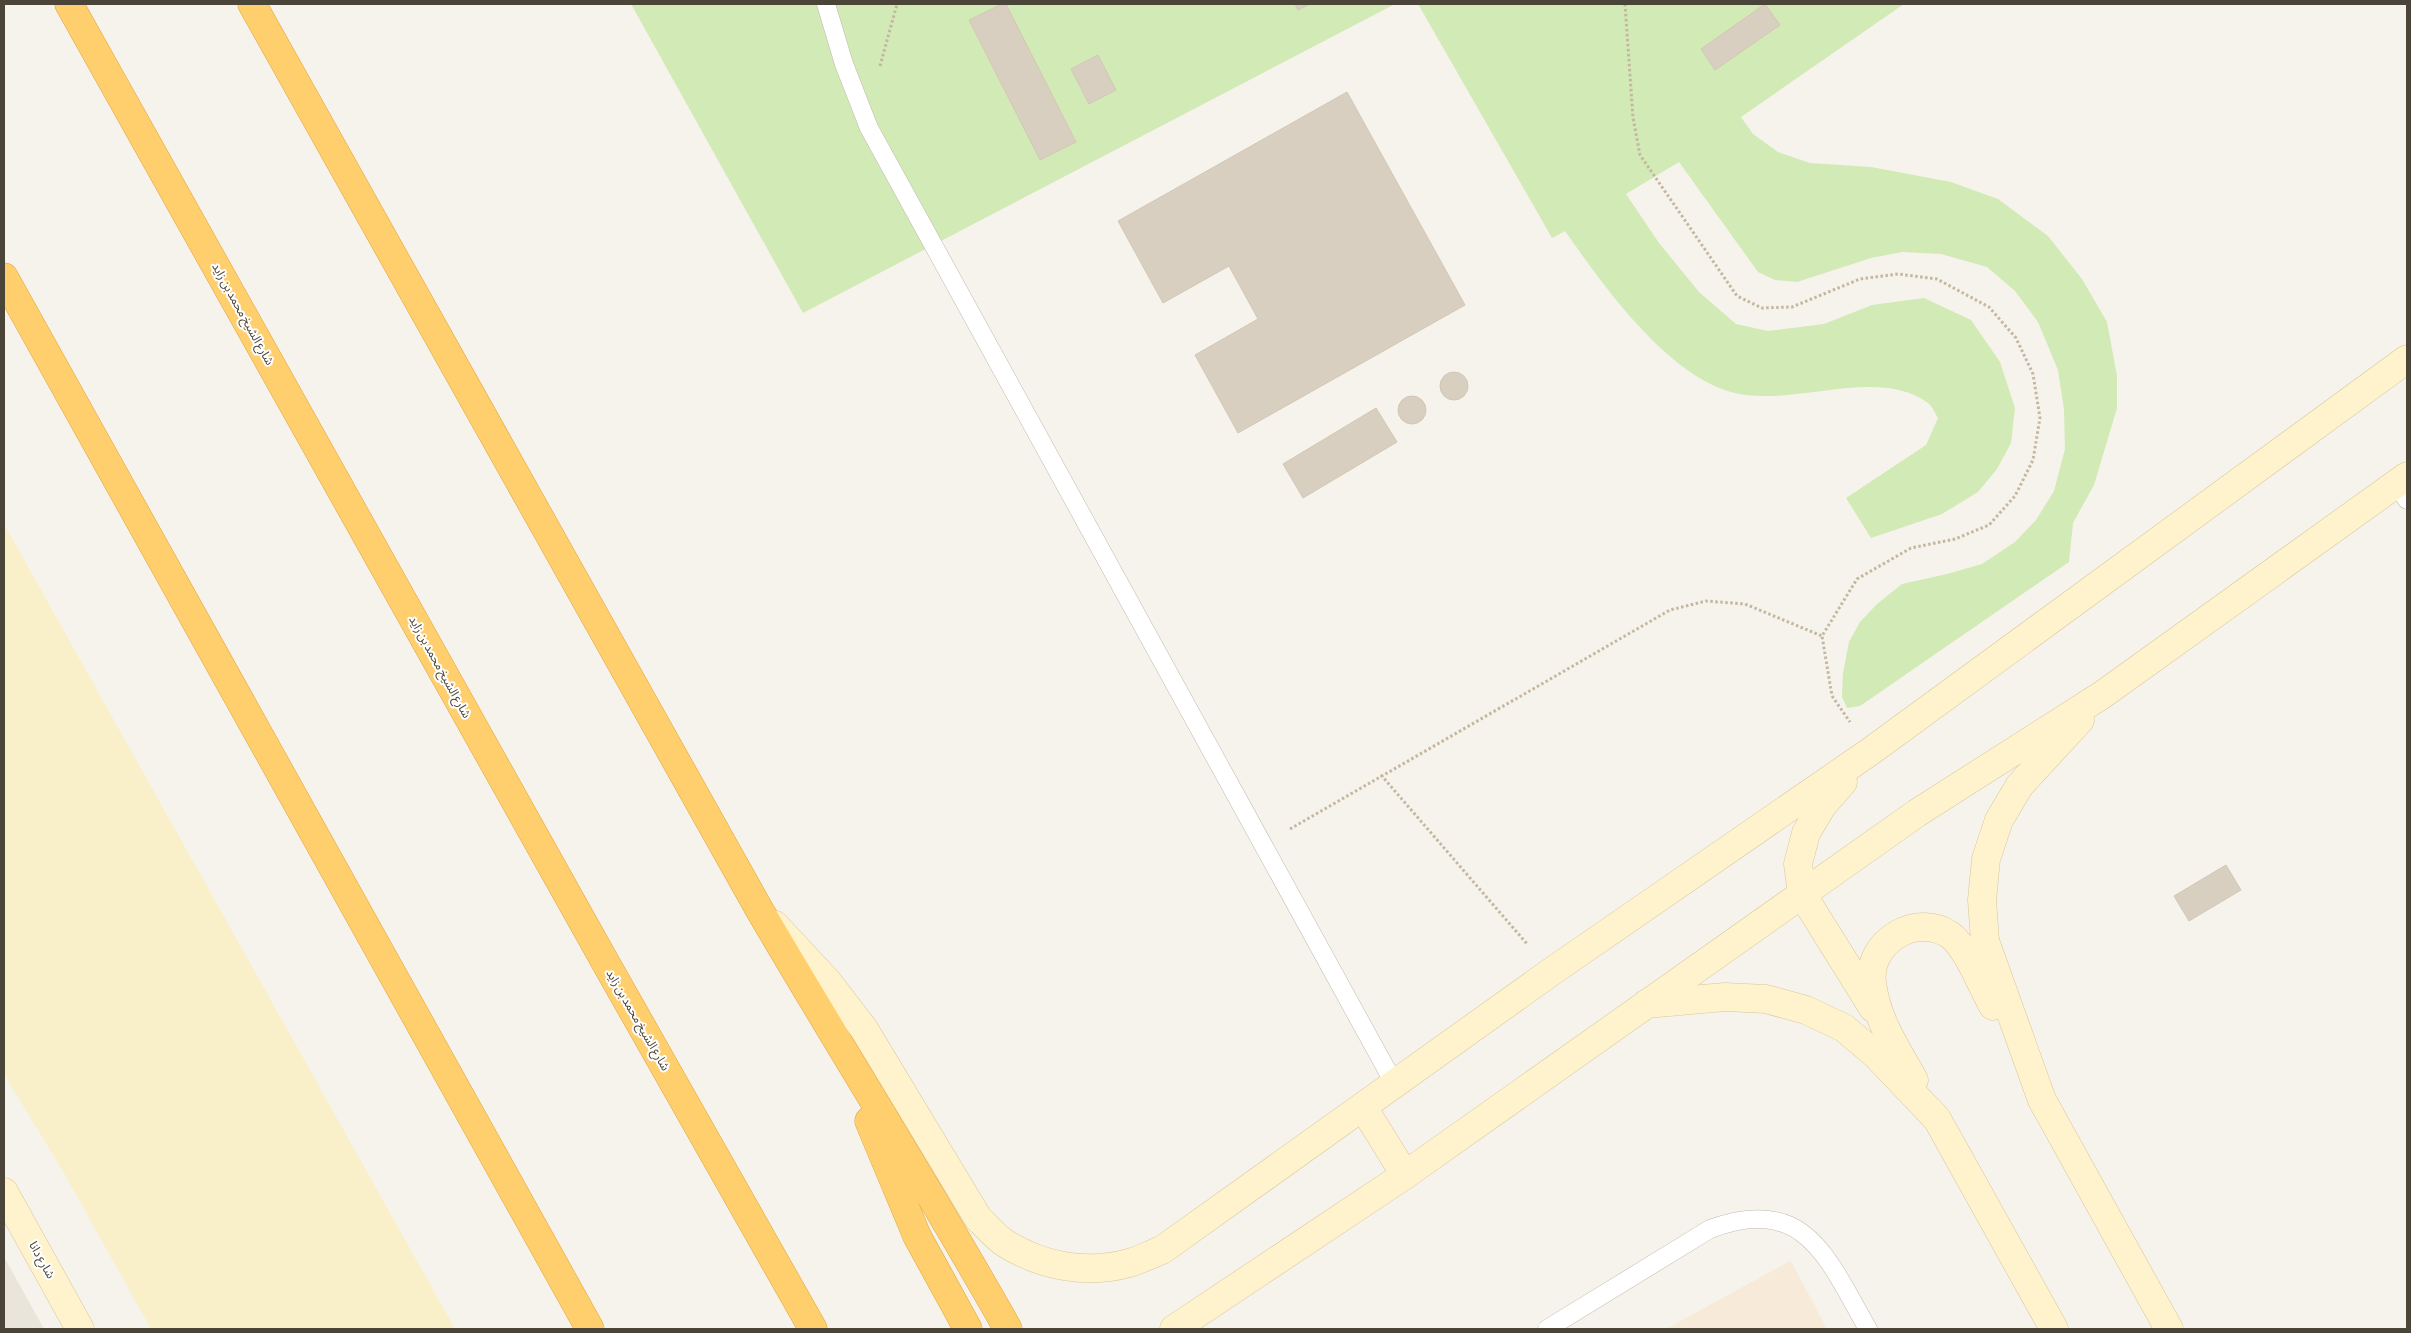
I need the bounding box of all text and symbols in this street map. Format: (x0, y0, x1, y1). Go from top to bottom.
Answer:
street label: شارع الشيخ محمد بن زايد (207, 260, 277, 368)
street label: شارع الشيخ محمد بن زايد (404, 613, 474, 721)
street label: شارع الشيخ محمد بن زايد (602, 967, 673, 1074)
street label: شارع دانا (24, 1239, 58, 1282)

